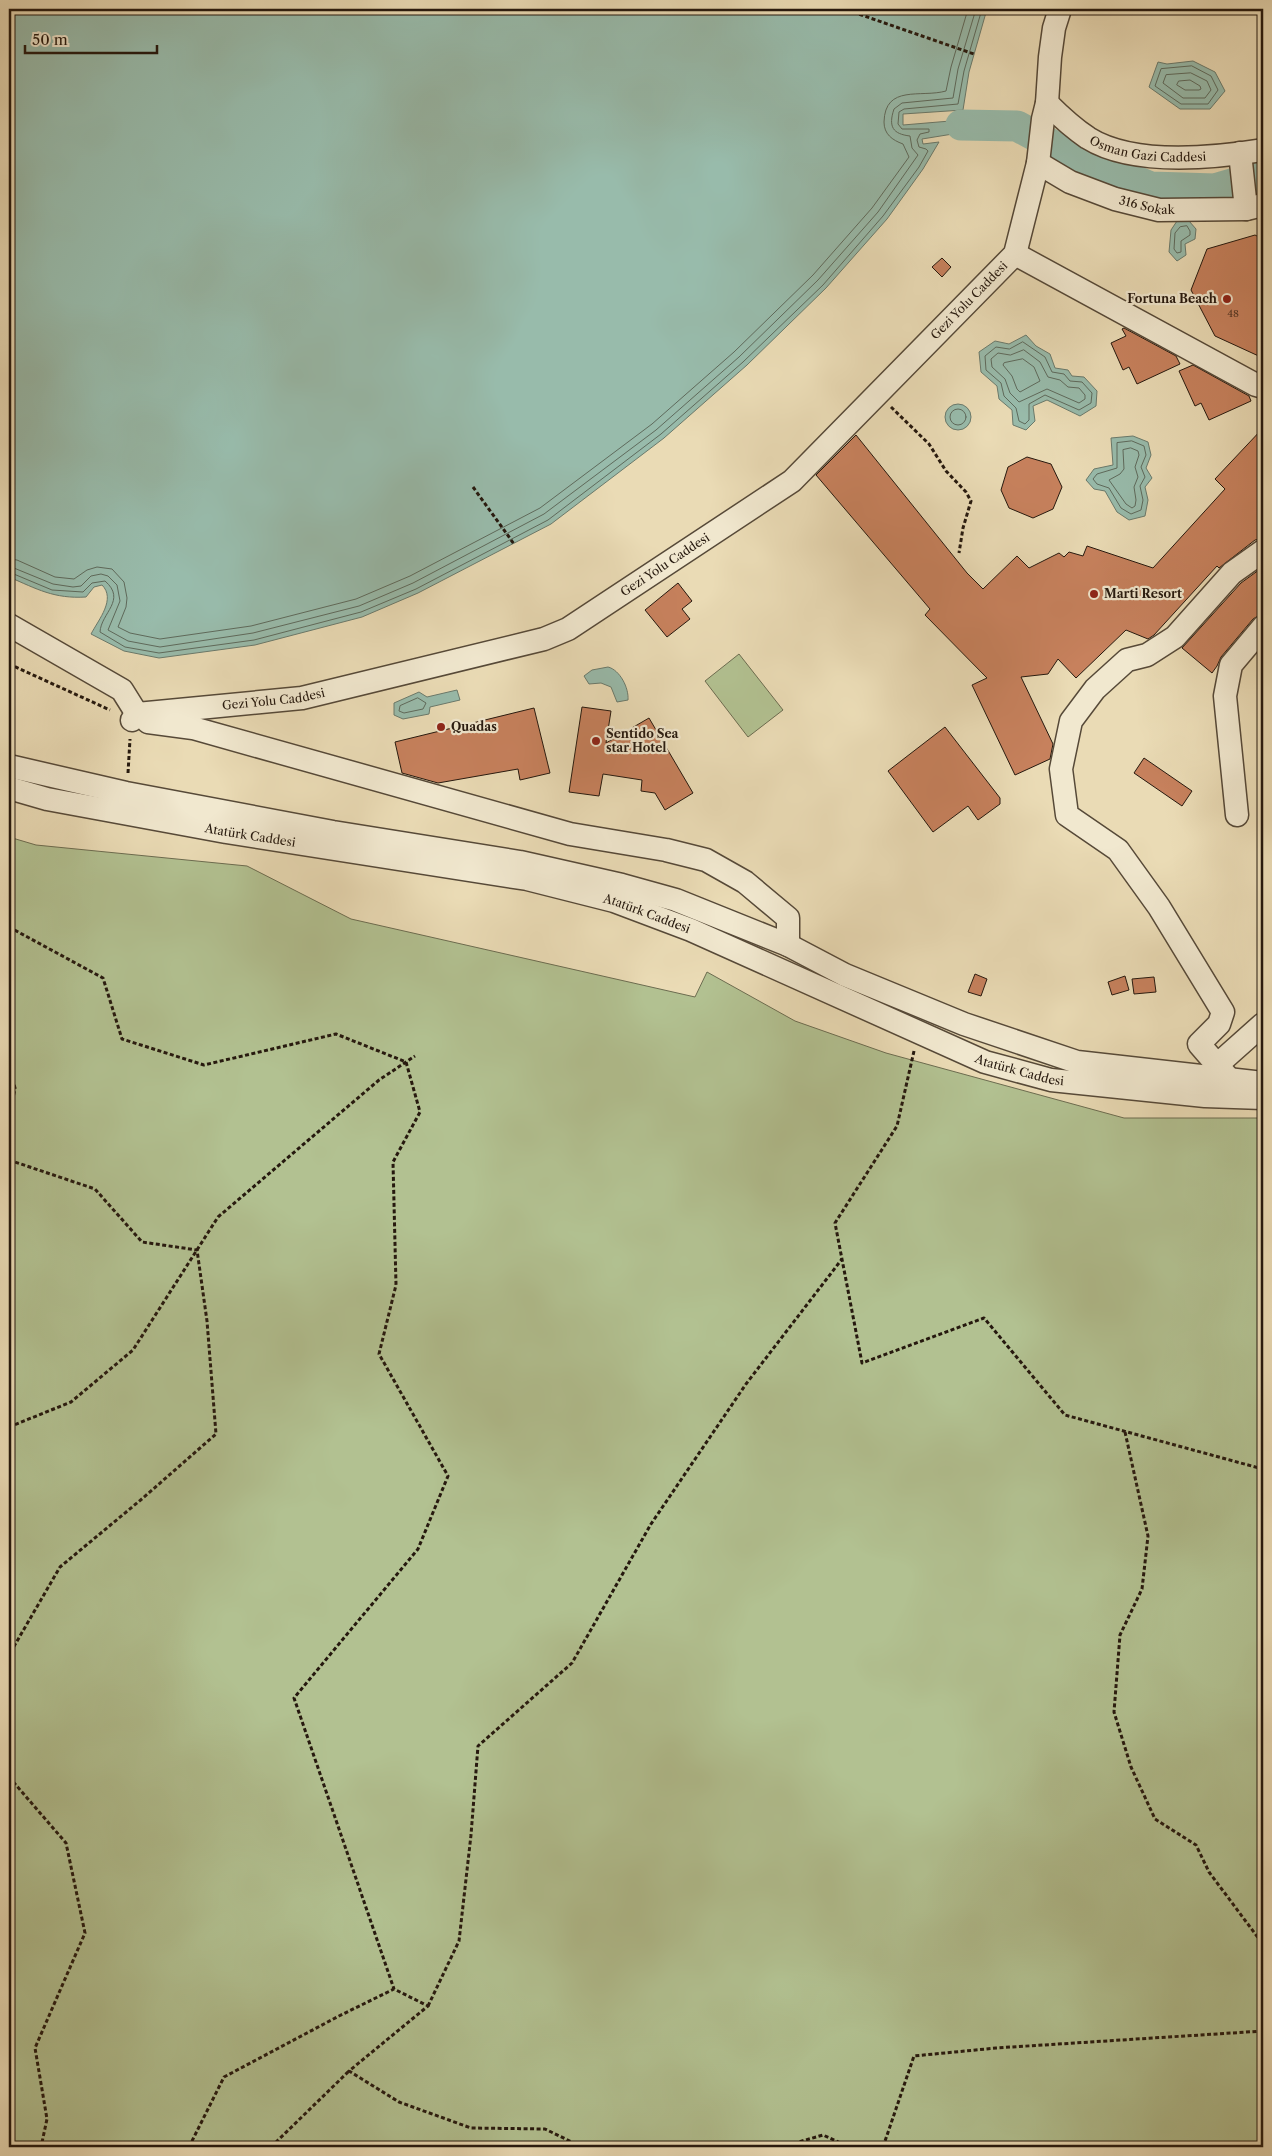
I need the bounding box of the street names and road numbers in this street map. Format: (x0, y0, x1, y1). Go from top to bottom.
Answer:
street label: Osman Gazi Caddesi (1087, 132, 1207, 165)
street label: 316 Sokak (1118, 192, 1176, 218)
street label: Gezi Yolu Caddesi (927, 258, 1011, 342)
street label: Gezi Yolu Caddesi (617, 529, 712, 599)
street label: Gezi Yolu Caddesi (221, 685, 327, 713)
street label: Atatürk Caddesi (203, 820, 297, 850)
street label: Atatürk Caddesi (601, 890, 693, 936)
street label: Atatürk Caddesi (972, 1050, 1065, 1088)

